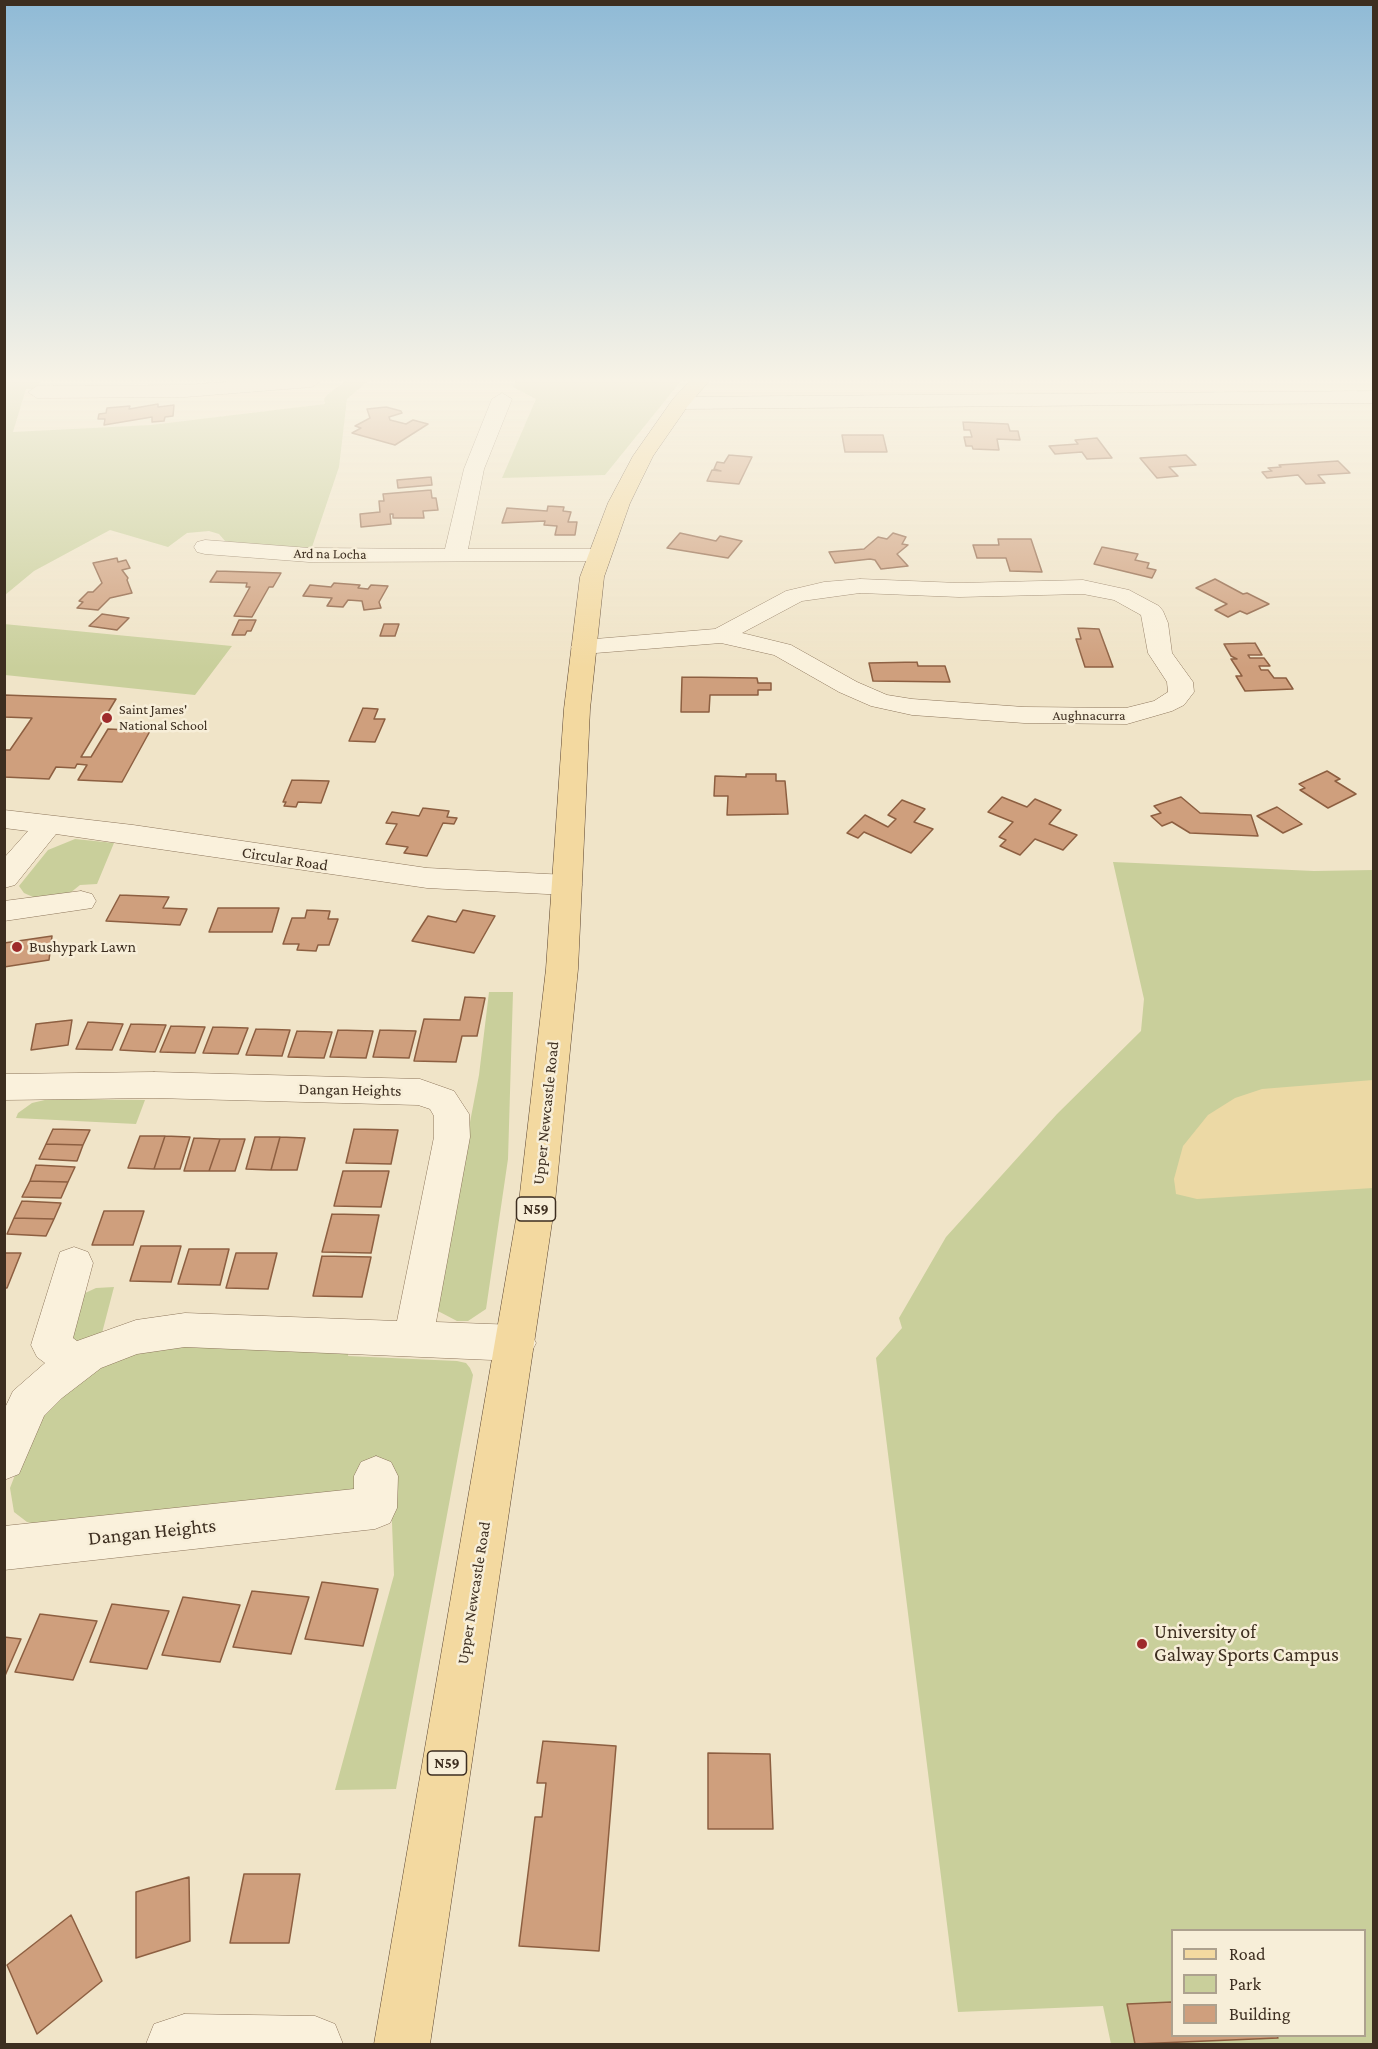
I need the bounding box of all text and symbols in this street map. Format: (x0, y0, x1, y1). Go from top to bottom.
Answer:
street label: Ard na Locha (293, 545, 367, 563)
place label: Saint James' National School (119, 702, 208, 734)
street label: Aughnacurra (1053, 708, 1125, 724)
marker: Saint James' National School (100, 711, 114, 725)
street label: Circular Road (241, 843, 329, 875)
place label: Bushypark Lawn (29, 937, 136, 957)
marker: Bushypark Lawn (10, 940, 24, 954)
street label: Upper Newcastle Road (529, 1040, 563, 1186)
street label: Dangan Heights (298, 1080, 402, 1100)
road number: N59 (516, 1197, 556, 1221)
street label: Dangan Heights (87, 1513, 217, 1551)
street label: Upper Newcastle Road (453, 1520, 495, 1666)
place label: University of Galway Sports Campus (1154, 1620, 1339, 1667)
marker: University of Galway Sports Campus (1135, 1637, 1149, 1651)
road number: N59 (428, 1751, 466, 1775)
legend (1171, 1929, 1366, 2037)
text: Road (1229, 1944, 1266, 1964)
text: Park (1229, 1974, 1261, 1994)
text: Building (1229, 2004, 1290, 2024)

